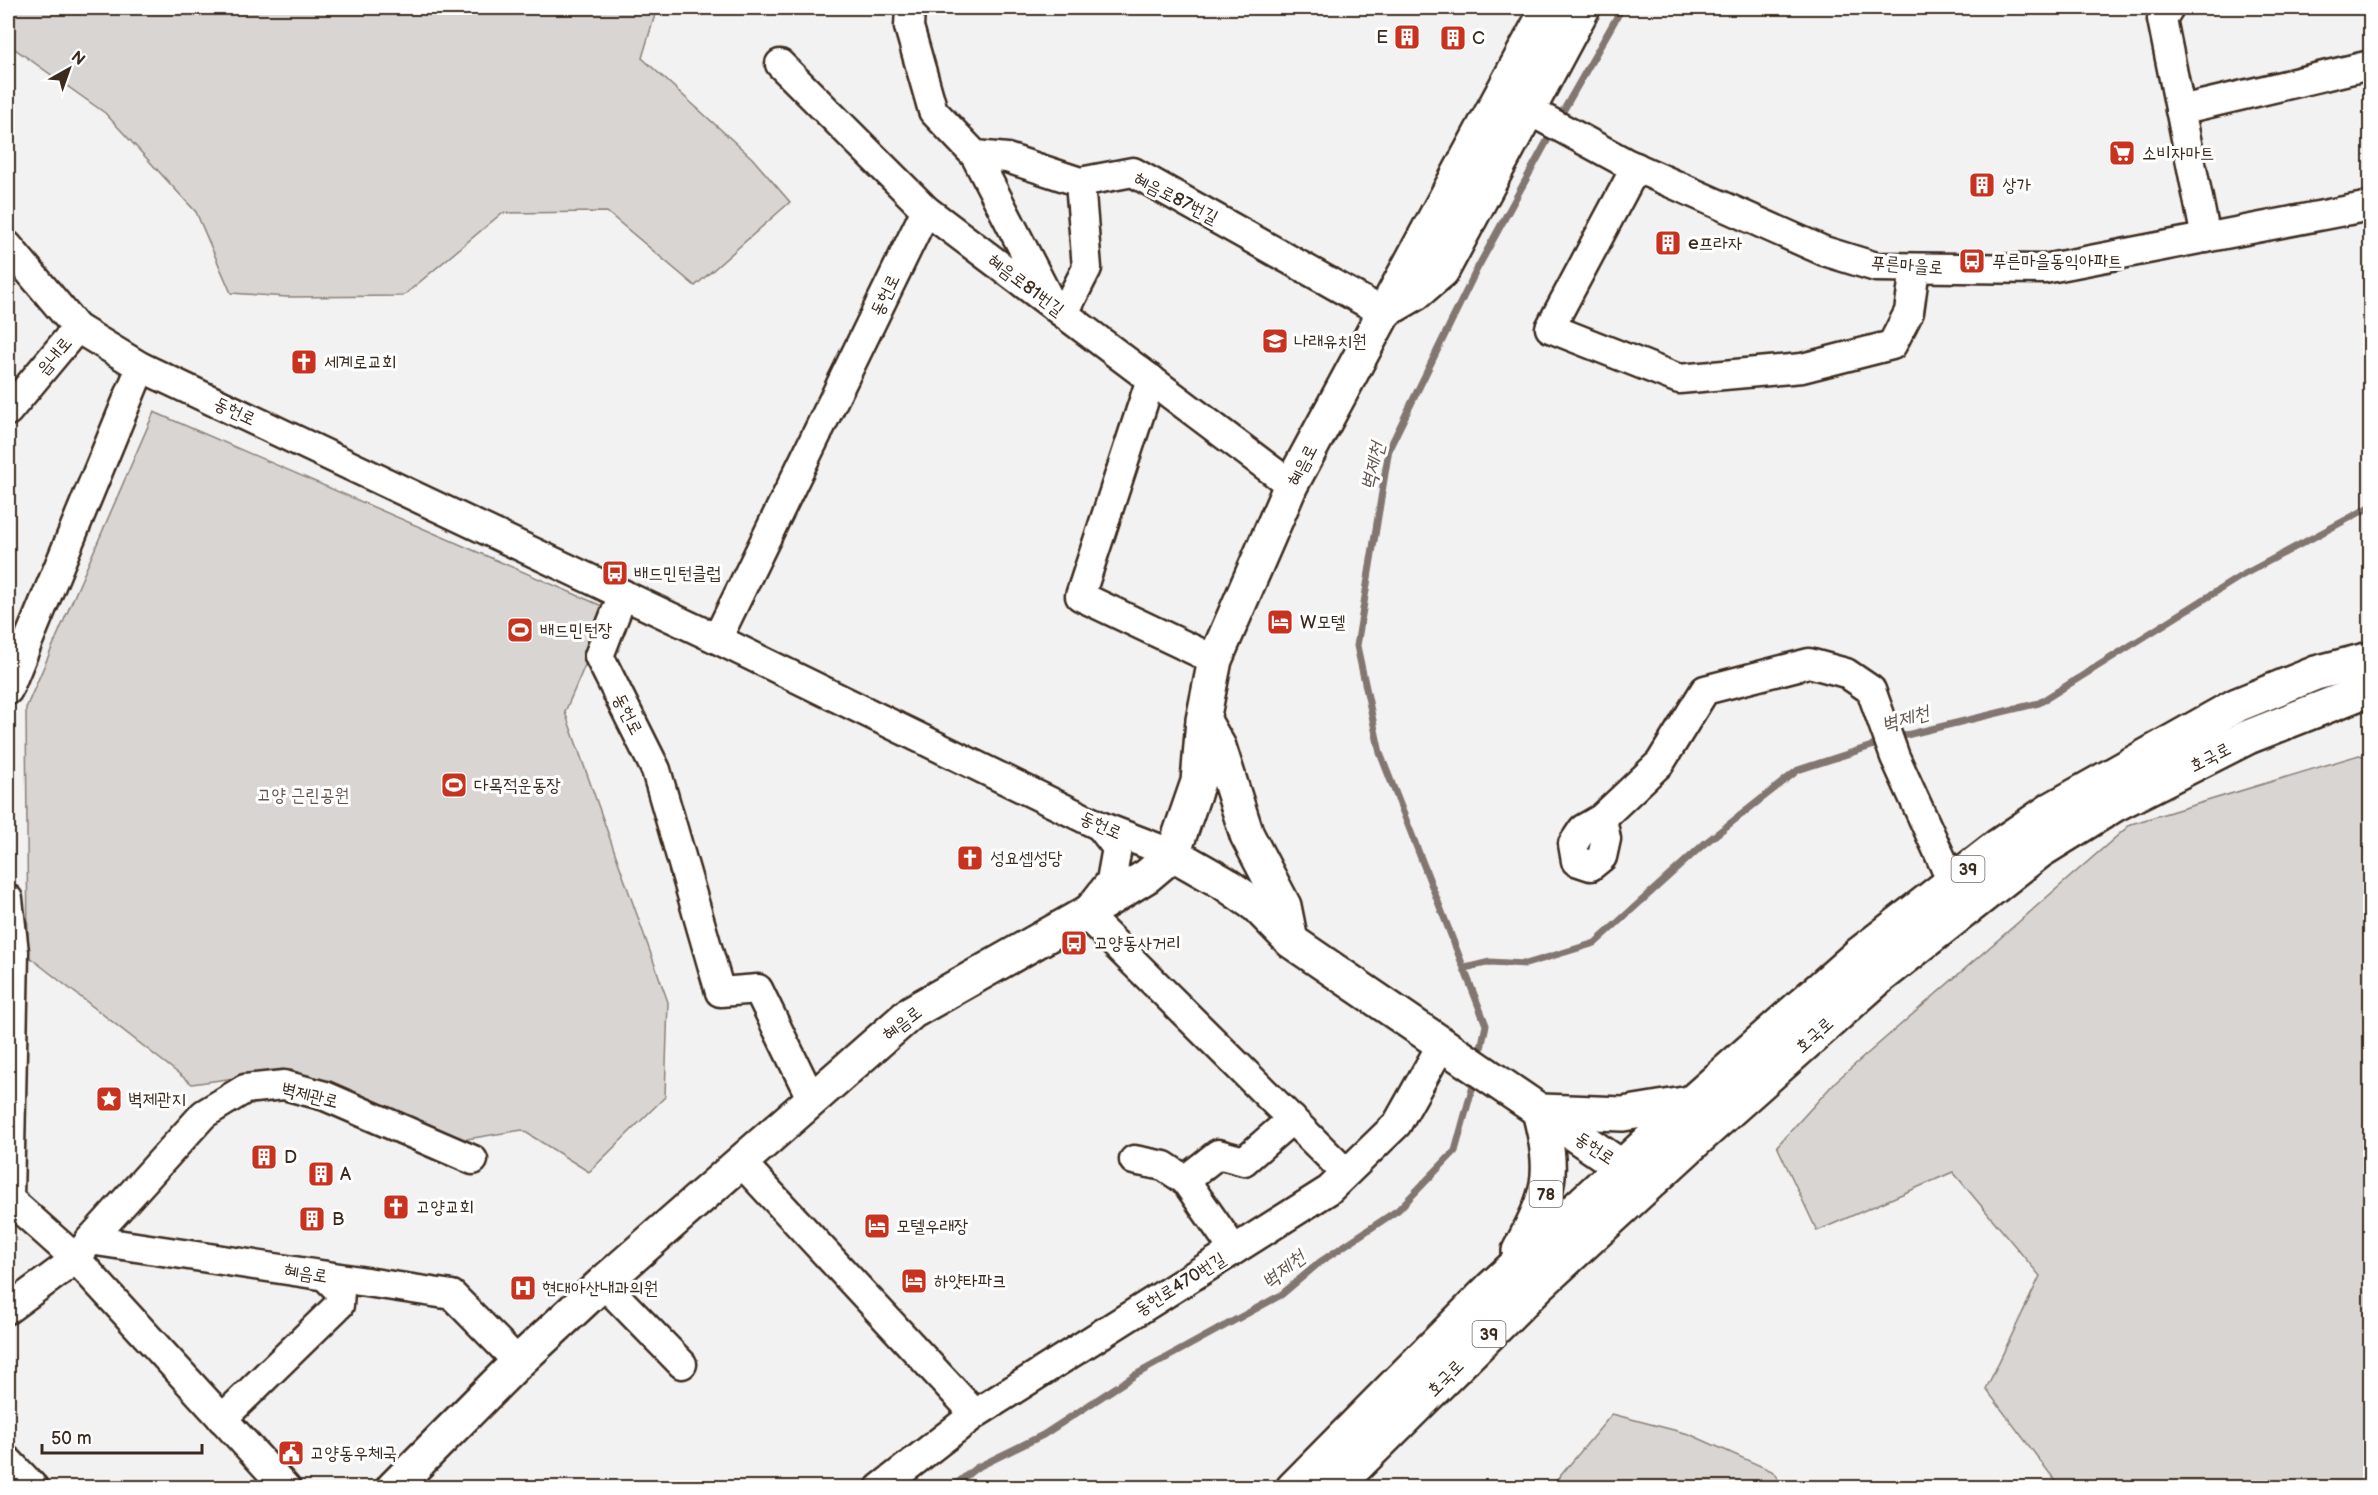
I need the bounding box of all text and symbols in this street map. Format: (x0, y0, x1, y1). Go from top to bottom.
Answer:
building icon: E (1392, 22, 1422, 52)
building icon: C (1438, 23, 1468, 53)
place label: E (1376, 27, 1388, 48)
place label: C (1472, 28, 1485, 49)
north arrow (39, 39, 99, 99)
text: N (67, 48, 88, 70)
supermarket icon: 소비자마트 (2107, 138, 2137, 168)
place label: 소비자마트 (2142, 143, 2214, 164)
street label: 혜음로87번길 (1130, 168, 1222, 229)
building icon: 상가 (1967, 170, 1997, 200)
place label: 상가 (2002, 175, 2031, 196)
building icon: e프라자 (1653, 228, 1683, 258)
place label: e프라자 (1688, 233, 1743, 254)
bus stop icon: 푸른마을동익아파트 (1957, 246, 1987, 276)
street label: 혜음로81번길 (983, 250, 1068, 321)
place label: 푸른마을동익아파트 (1992, 251, 2122, 272)
street label: 푸른마을로 (1870, 252, 1944, 278)
street label: 동헌로 (866, 271, 904, 319)
school or university icon: 나래유치원 (1260, 326, 1290, 356)
place label: 나래유치원 (1294, 331, 1366, 352)
street label: 읍내로 (32, 333, 76, 380)
church icon: 세계로교회 (289, 347, 319, 377)
place label: 세계로교회 (324, 352, 396, 373)
street label: 동헌로 (211, 393, 259, 430)
water label: 벽제천 (1356, 438, 1391, 492)
street label: 혜음로 (1283, 441, 1322, 489)
bus stop icon: 배드민턴클럽 (600, 558, 630, 588)
place label: 배드민턴클럽 (634, 563, 721, 584)
hotel icon: W모텔 (1265, 607, 1295, 637)
place label: W모텔 (1300, 612, 1345, 633)
sports icon: 배드민턴장 (505, 615, 535, 645)
place label: 배드민턴장 (540, 620, 612, 641)
street label: 동헌로 (608, 690, 647, 738)
water label: 벽제천 (1879, 700, 1934, 737)
street label: 호국로 (2186, 738, 2234, 777)
sports icon: 다목적운동장 (439, 770, 469, 800)
place label: 다목적운동장 (474, 775, 561, 796)
park label: 고양 근린공원 (257, 785, 349, 806)
street label: 동헌로 (1077, 807, 1125, 844)
church icon: 성요셉성당 (955, 843, 985, 873)
place label: 성요셉성당 (990, 848, 1063, 869)
road number: 39 (1952, 856, 1984, 882)
bus stop icon: 고양동사거리 (1059, 928, 1089, 958)
place label: 고양동사거리 (1094, 933, 1181, 954)
street label: 혜음로 (879, 1002, 926, 1045)
street label: 호국로 (1791, 1013, 1838, 1058)
street label: 벽제관로 (279, 1078, 341, 1113)
place icon: 벽제관지 (94, 1084, 124, 1114)
place label: 벽제관지 (128, 1089, 186, 1110)
street label: 동헌로 (1571, 1128, 1619, 1169)
building icon: D (249, 1142, 279, 1172)
place label: D (284, 1147, 297, 1168)
building icon: A (306, 1159, 336, 1189)
place label: A (340, 1164, 351, 1185)
road number: 78 (1530, 1181, 1562, 1207)
church icon: 고양교회 (381, 1192, 411, 1222)
place label: 고양교회 (416, 1197, 474, 1218)
building icon: B (297, 1204, 327, 1234)
place label: B (332, 1209, 344, 1230)
hotel icon: 모텔우래장 (862, 1211, 892, 1241)
place label: 모텔우래장 (896, 1216, 968, 1237)
water label: 벽제천 (1257, 1244, 1312, 1294)
street label: 동헌로470번길 (1131, 1248, 1230, 1321)
street label: 혜음로 (283, 1260, 329, 1287)
hotel icon: 하얏타파크 (899, 1266, 929, 1296)
place label: 하얏타파크 (934, 1271, 1006, 1292)
hospital icon: 현대아산내과의원 (508, 1273, 538, 1303)
place label: 현대아산내과의원 (542, 1278, 658, 1299)
road number: 39 (1472, 1321, 1506, 1347)
street label: 호국로 (1423, 1356, 1468, 1401)
scale bar (42, 1417, 202, 1455)
text: 50 m (51, 1428, 92, 1449)
public building icon: 고양동우체국 (276, 1438, 306, 1468)
place label: 고양동우체국 (310, 1443, 397, 1464)

